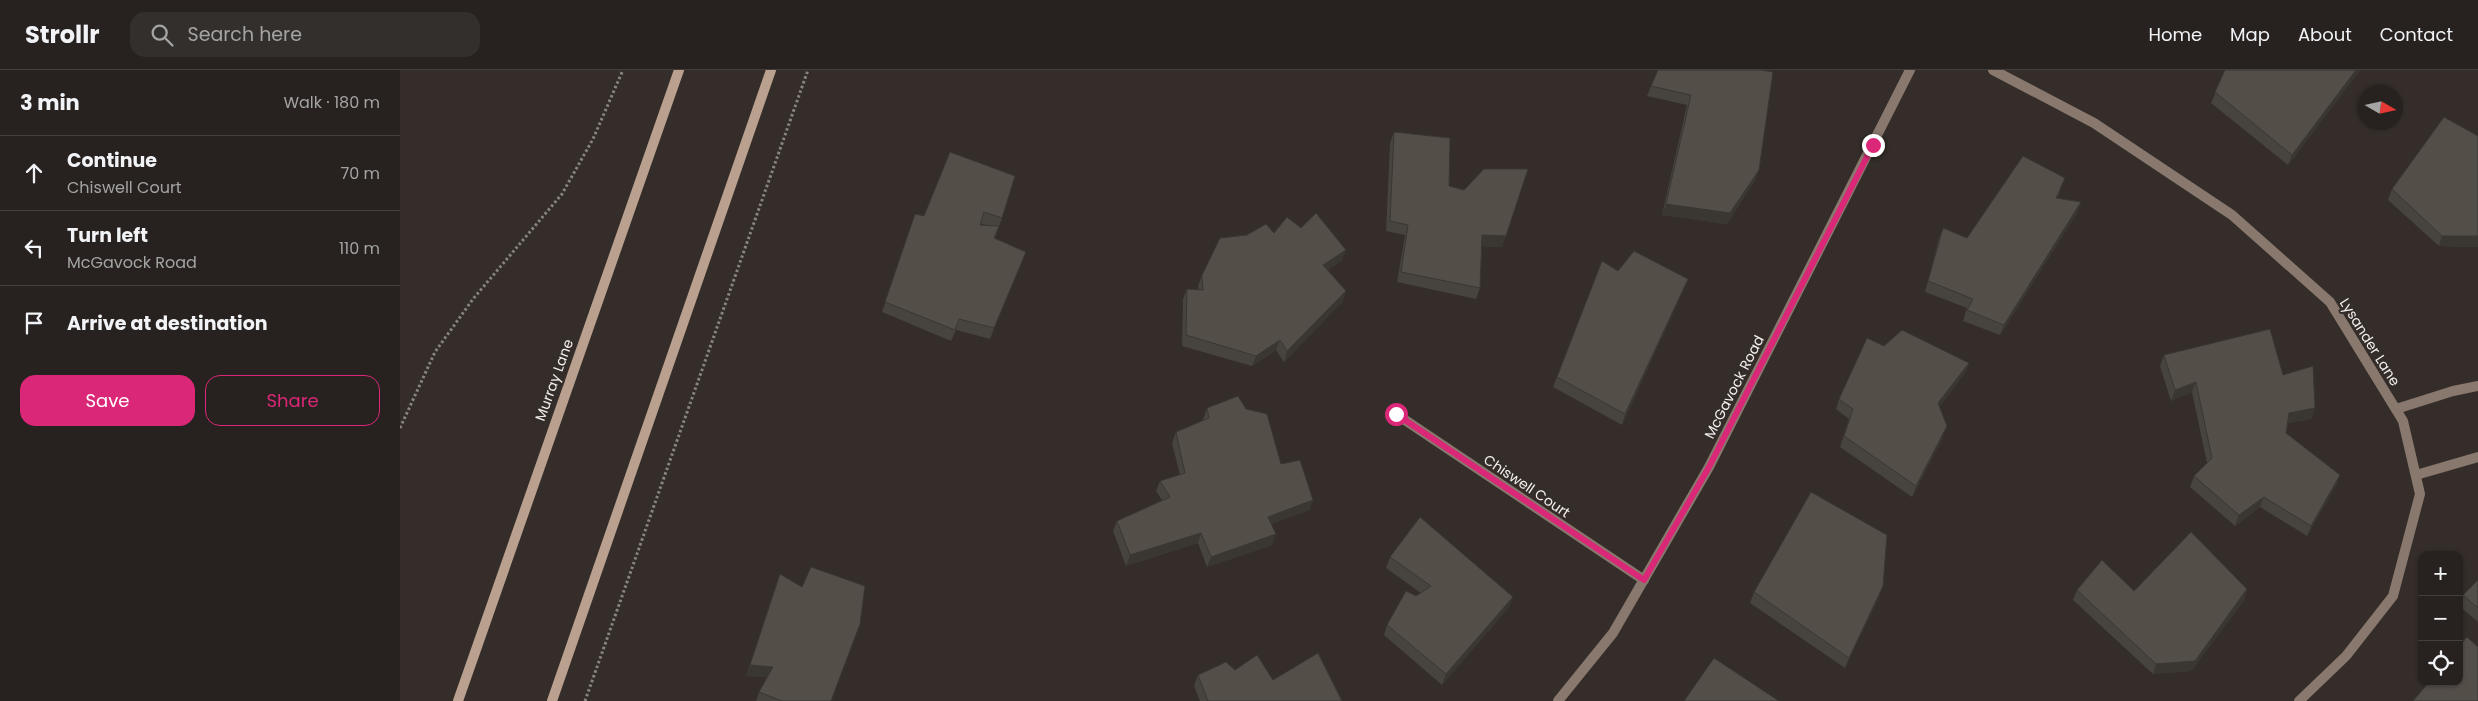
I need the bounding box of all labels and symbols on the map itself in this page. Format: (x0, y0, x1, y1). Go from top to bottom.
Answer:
north arrow (2358, 85, 2403, 130)
route end (1862, 134, 1885, 157)
street label: Lysander Lane (2335, 294, 2405, 390)
street label: McGavock Road (1699, 332, 1769, 442)
street label: Murray Lane (530, 336, 578, 424)
route start (1385, 403, 1408, 426)
street label: Chiswell Court (1480, 450, 1574, 522)

